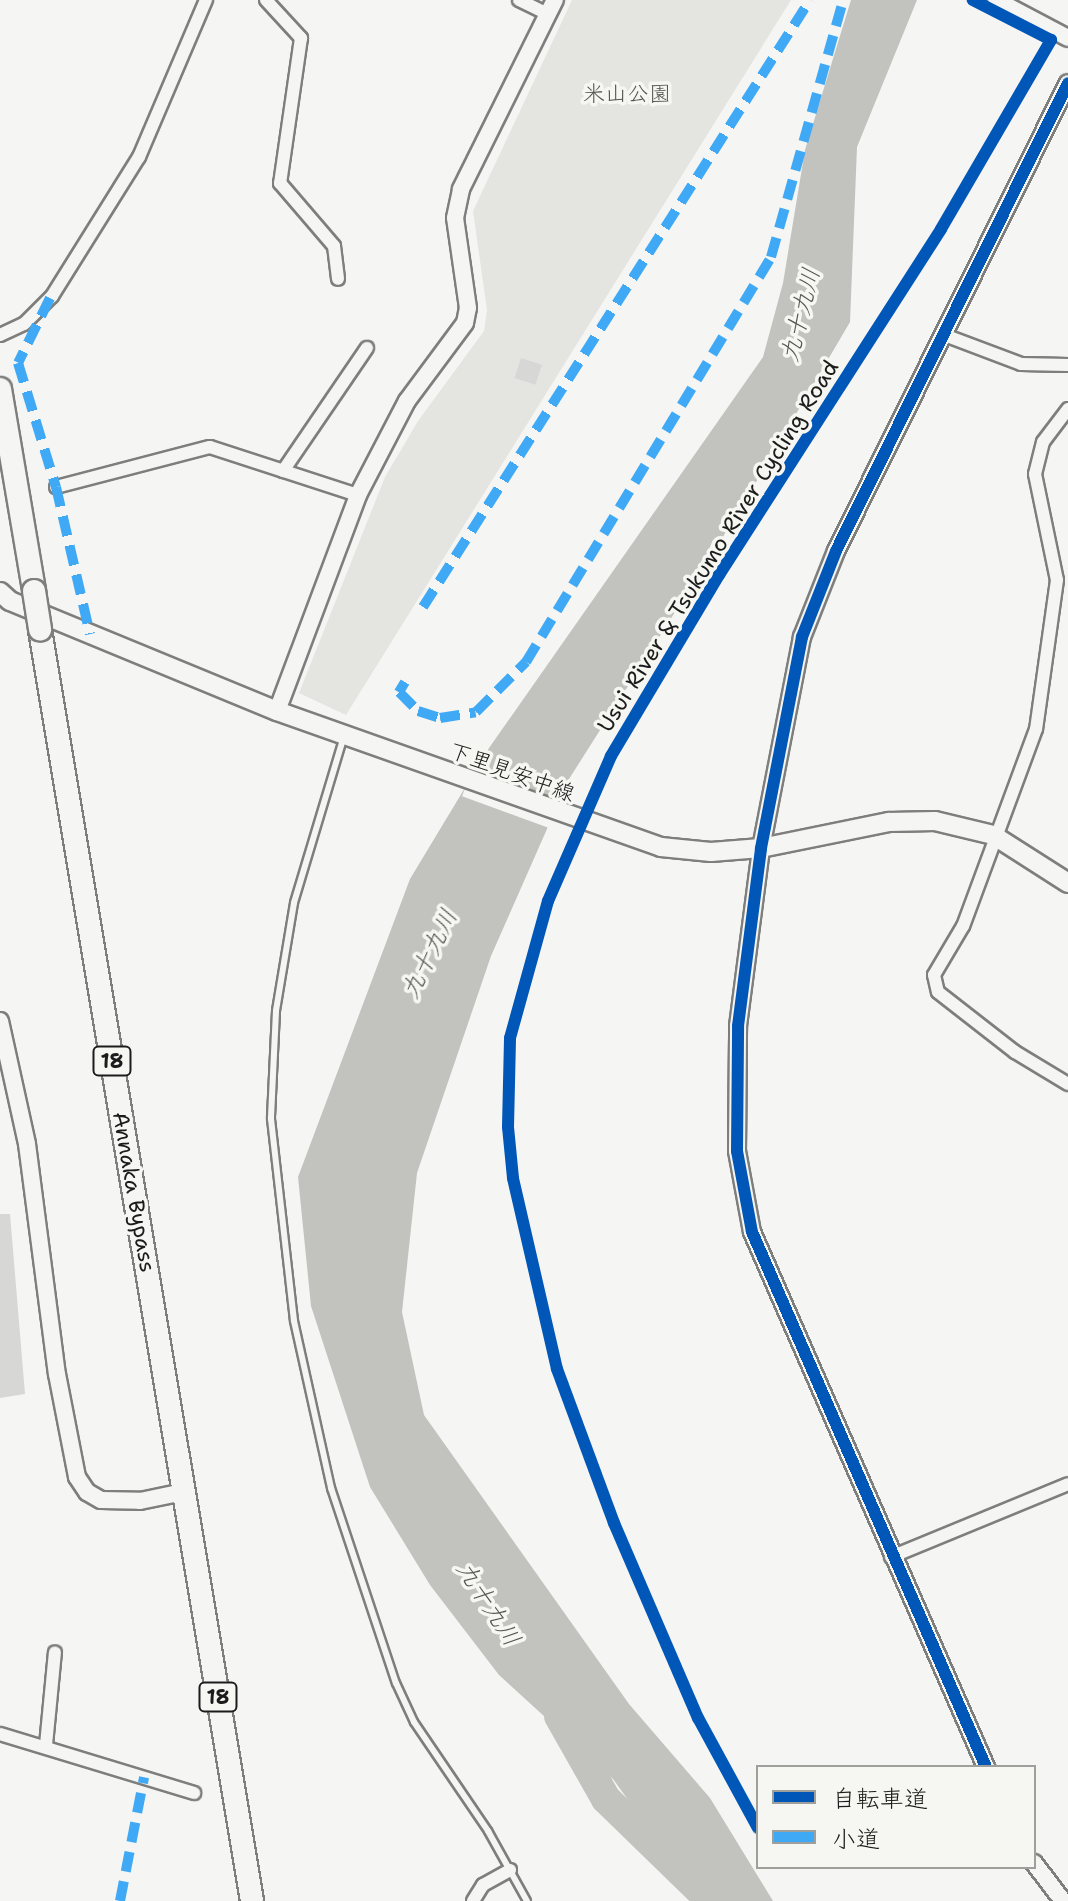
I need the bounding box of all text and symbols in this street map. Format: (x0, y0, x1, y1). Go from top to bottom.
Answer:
park label: 米山公園 (583, 81, 671, 107)
water label: 九十九川 (775, 265, 827, 365)
street label: Usui River & Tsukumo River Cycling Road (592, 355, 844, 737)
street label: 下里見安中線 (445, 737, 579, 807)
water label: 九十九川 (396, 905, 464, 1003)
road number: 18 (92, 1045, 132, 1077)
street label: Annaka Bypass (107, 1110, 161, 1274)
water label: 九十九川 (450, 1556, 526, 1652)
road number: 18 (198, 1681, 238, 1713)
legend (756, 1765, 1036, 1869)
text: 自転車道 (832, 1783, 928, 1815)
text: 小道 (832, 1823, 880, 1855)

